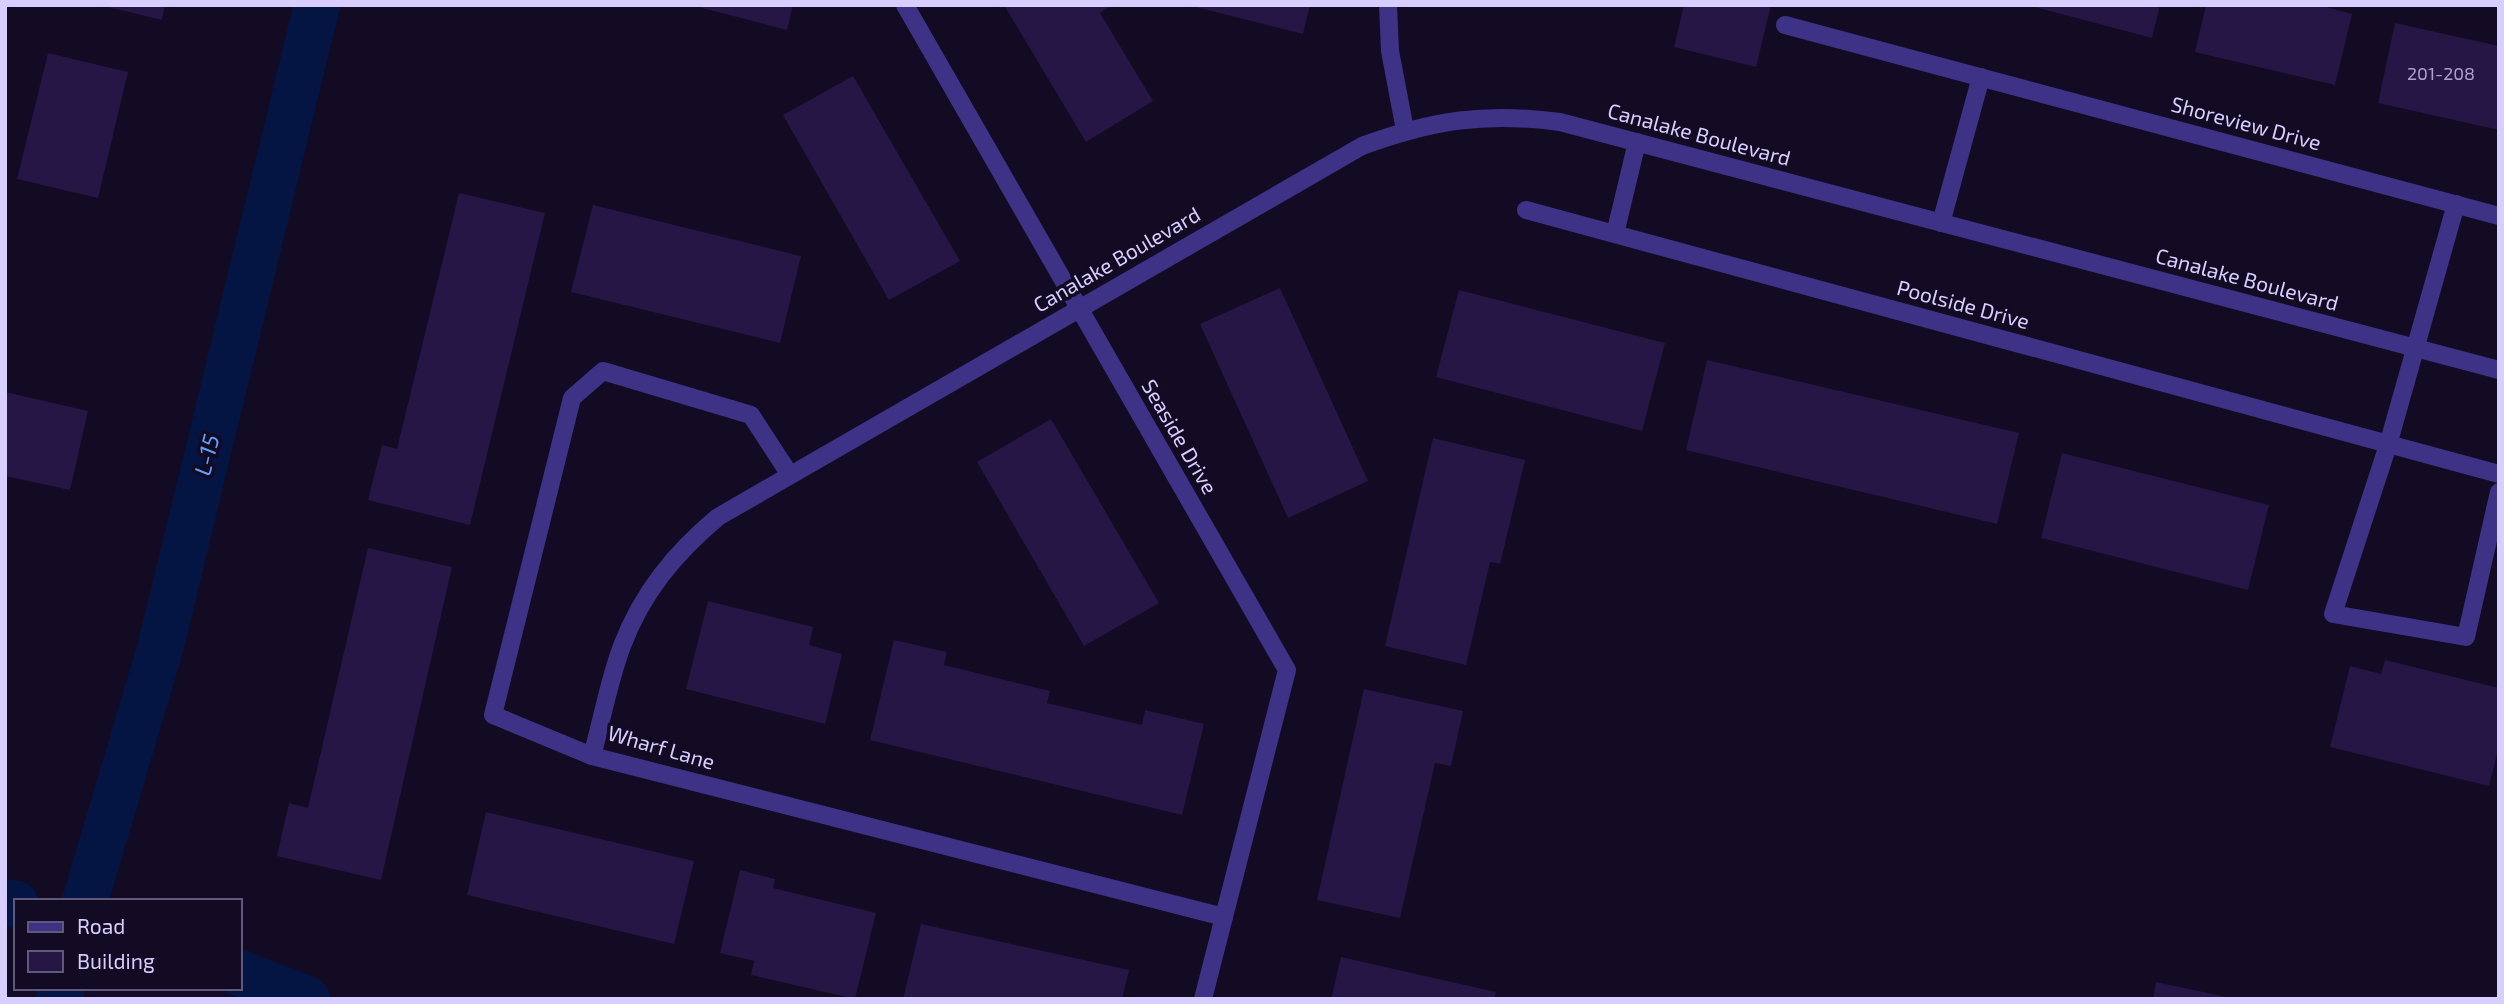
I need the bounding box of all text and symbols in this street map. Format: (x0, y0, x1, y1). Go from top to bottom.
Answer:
house number: 201-208 (2407, 62, 2475, 84)
street label: Shoreview Drive (2169, 91, 2324, 155)
street label: Canalake Boulevard (1605, 97, 1794, 170)
street label: Canalake Boulevard (1028, 201, 1204, 317)
street label: Canalake Boulevard (2153, 242, 2342, 315)
street label: Poolside Drive (1894, 274, 2032, 333)
street label: Seaside Drive (1137, 374, 1223, 498)
water label: L-15 (187, 431, 225, 478)
street label: Wharf Lane (605, 719, 718, 774)
legend (14, 899, 242, 990)
text: Road (77, 913, 125, 938)
text: Building (77, 948, 155, 973)

